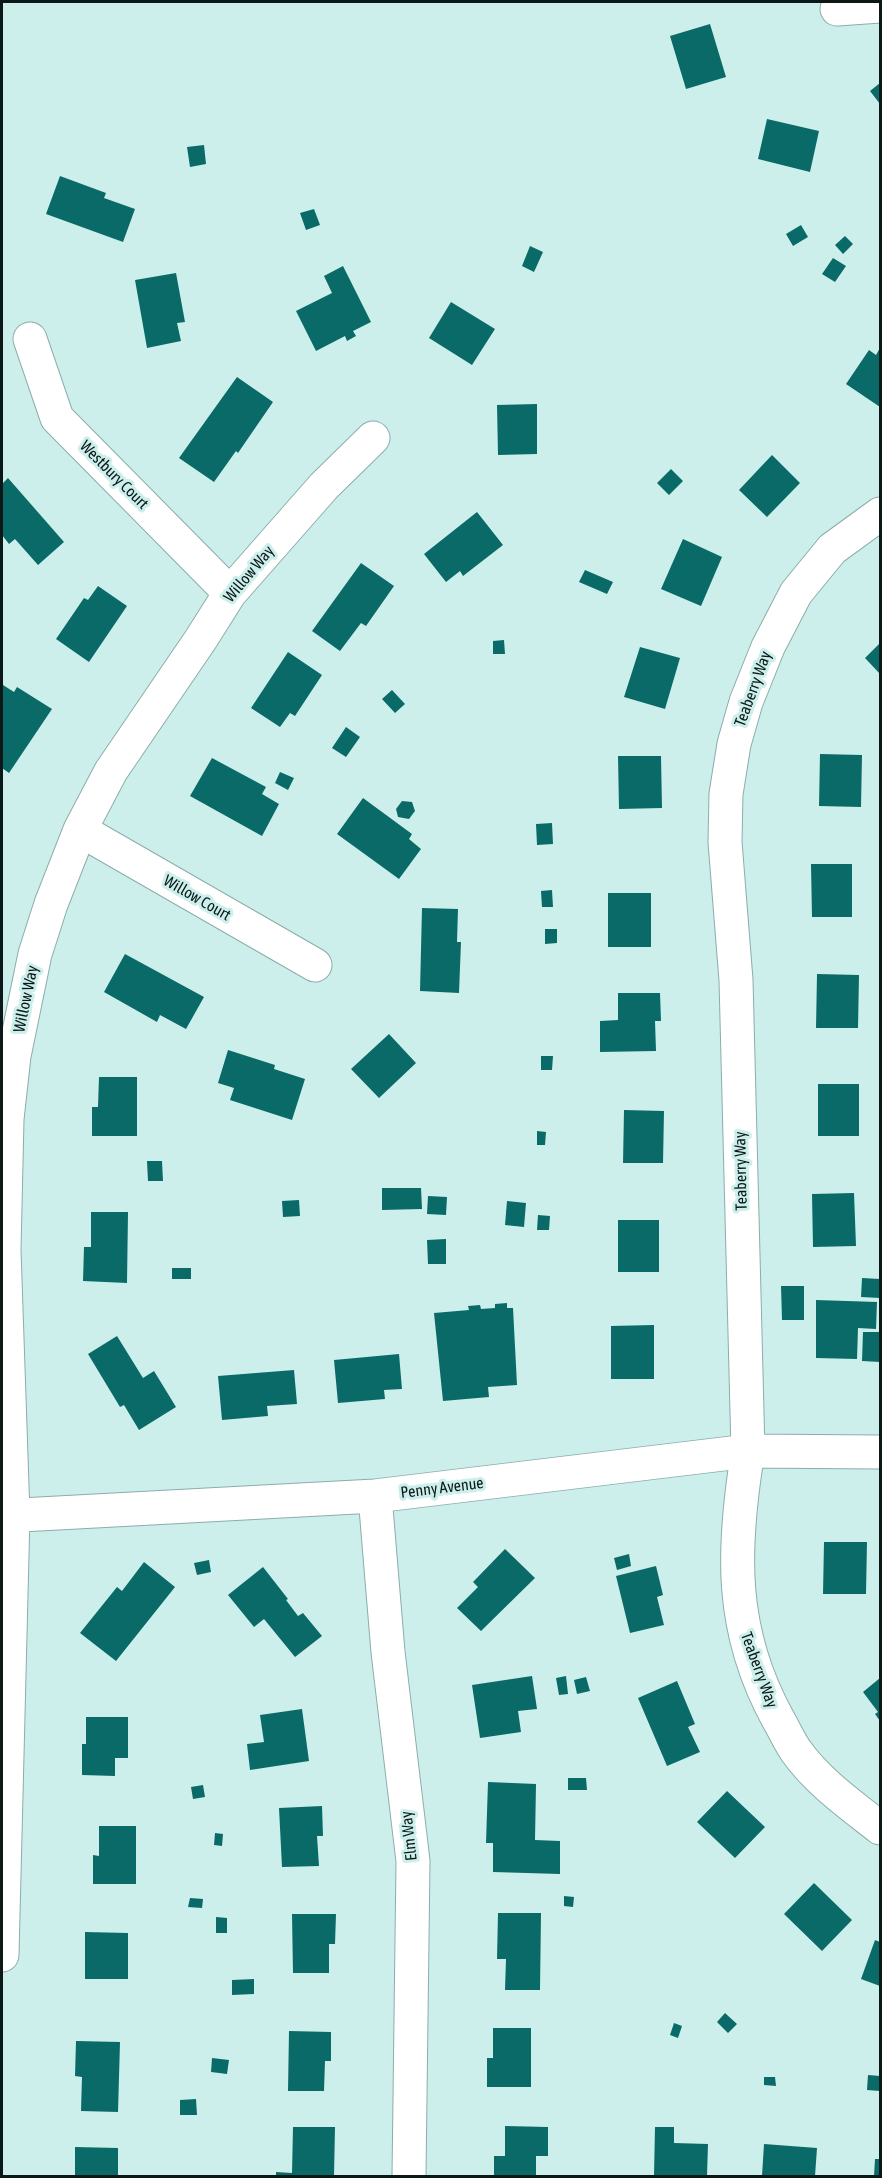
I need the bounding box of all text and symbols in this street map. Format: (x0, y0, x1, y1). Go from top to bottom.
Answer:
street label: Westbury Court (76, 437, 152, 513)
street label: Willow Way (220, 542, 278, 606)
street label: Teaberry Way (730, 649, 776, 729)
street label: Willow Court (160, 871, 234, 925)
street label: Willow Way (10, 964, 42, 1034)
street label: Teaberry Way (731, 1131, 751, 1211)
street label: Penny Avenue (399, 1473, 485, 1503)
street label: Teaberry Way (736, 1630, 782, 1710)
street label: Elm Way (397, 1810, 421, 1862)

